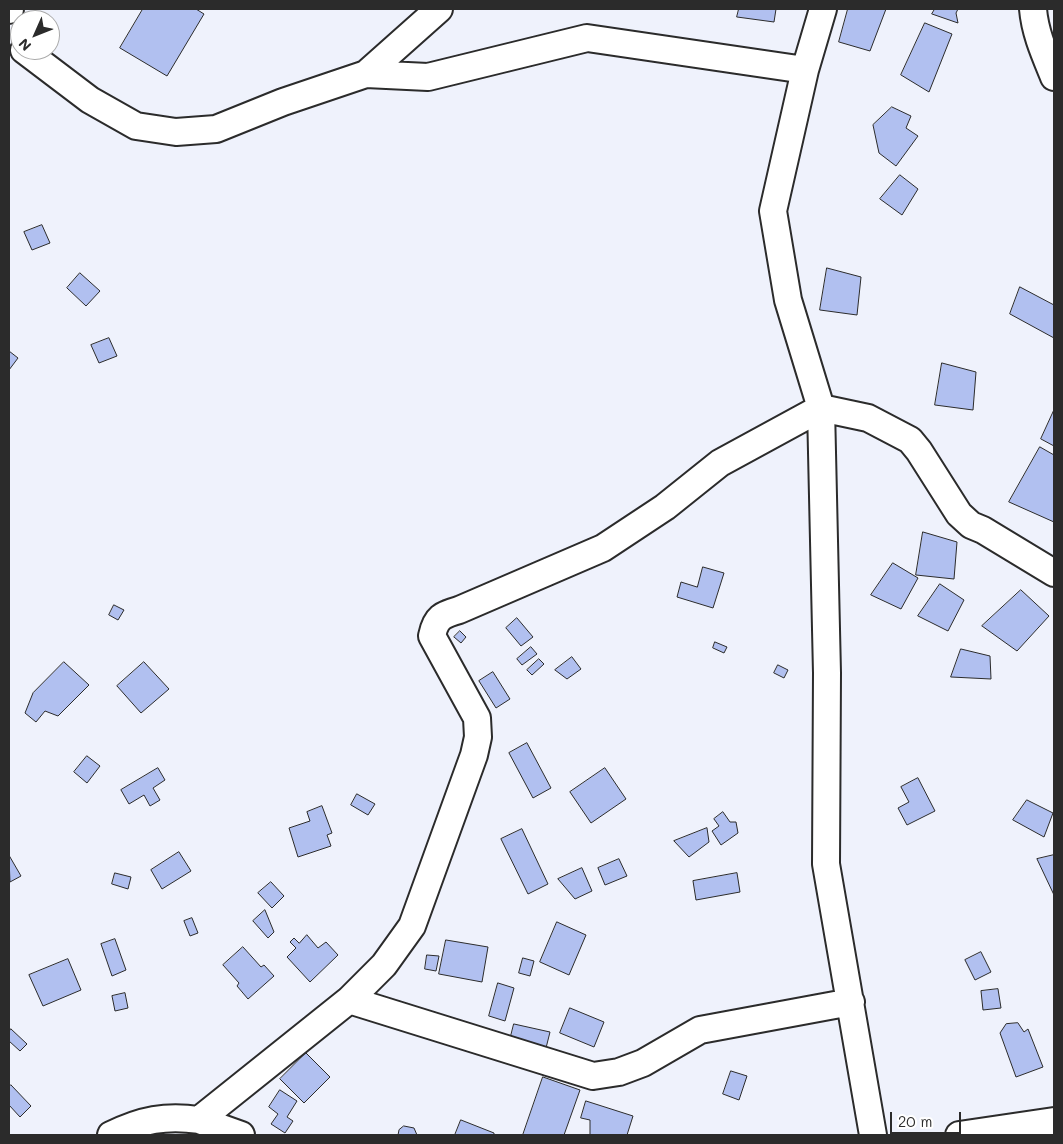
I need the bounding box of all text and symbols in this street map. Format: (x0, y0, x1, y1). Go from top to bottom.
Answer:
north arrow (10, 10, 60, 60)
text: N (14, 35, 35, 56)
scale bar (893, 1102, 964, 1134)
text: 20 m (898, 1111, 932, 1131)

